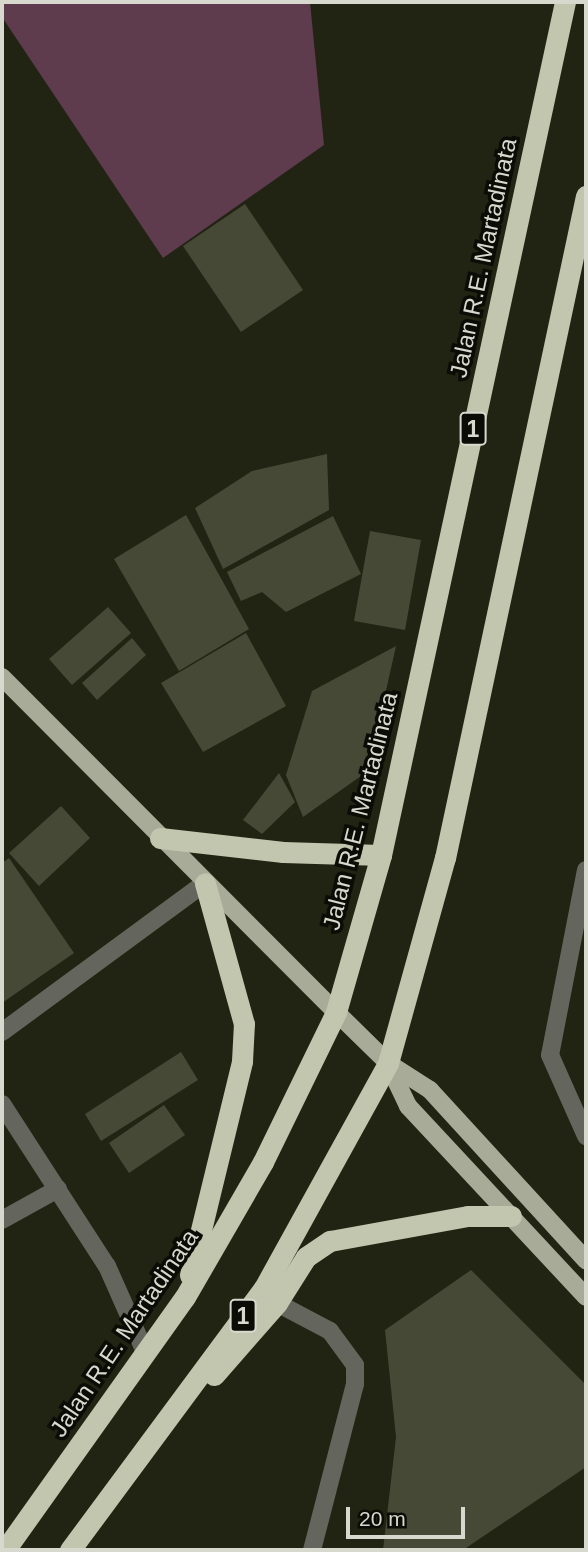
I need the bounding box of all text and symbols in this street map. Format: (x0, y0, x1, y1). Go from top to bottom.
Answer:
street label: Jalan R.E. Martadinata (444, 136, 522, 380)
road number: 1 (459, 410, 487, 448)
street label: Jalan R.E. Martadinata (316, 689, 404, 933)
street label: Jalan R.E. Martadinata (44, 1224, 204, 1442)
road number: 1 (229, 1296, 257, 1336)
scale bar (350, 1492, 469, 1536)
text: 20 m (359, 1507, 406, 1530)

